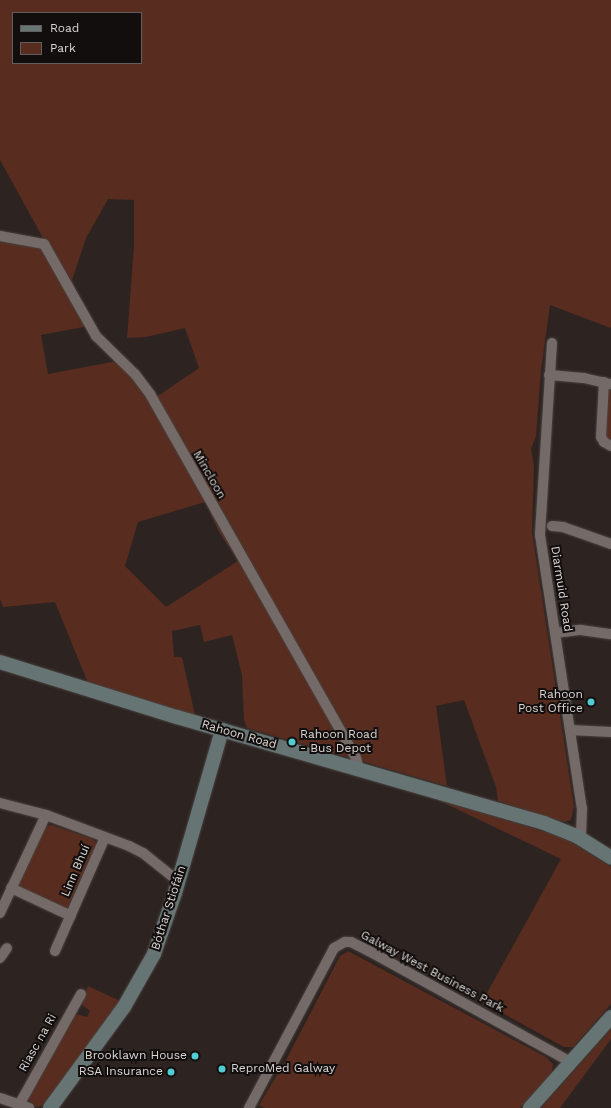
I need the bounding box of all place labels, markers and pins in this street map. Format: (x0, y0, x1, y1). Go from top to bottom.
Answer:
place label: Rahoon Post Office (518, 688, 583, 716)
marker: Rahoon Post Office (586, 697, 596, 707)
place label: Rahoon Road - Bus Depot (300, 728, 377, 756)
marker: Rahoon Road - Bus Depot (287, 737, 297, 747)
place label: Brooklawn House (85, 1049, 187, 1063)
marker: Brooklawn House (190, 1051, 200, 1061)
place label: ReproMed Galway (231, 1062, 335, 1076)
marker: ReproMed Galway (216, 1063, 228, 1075)
place label: RSA Insurance (78, 1065, 163, 1079)
marker: RSA Insurance (166, 1067, 176, 1077)

